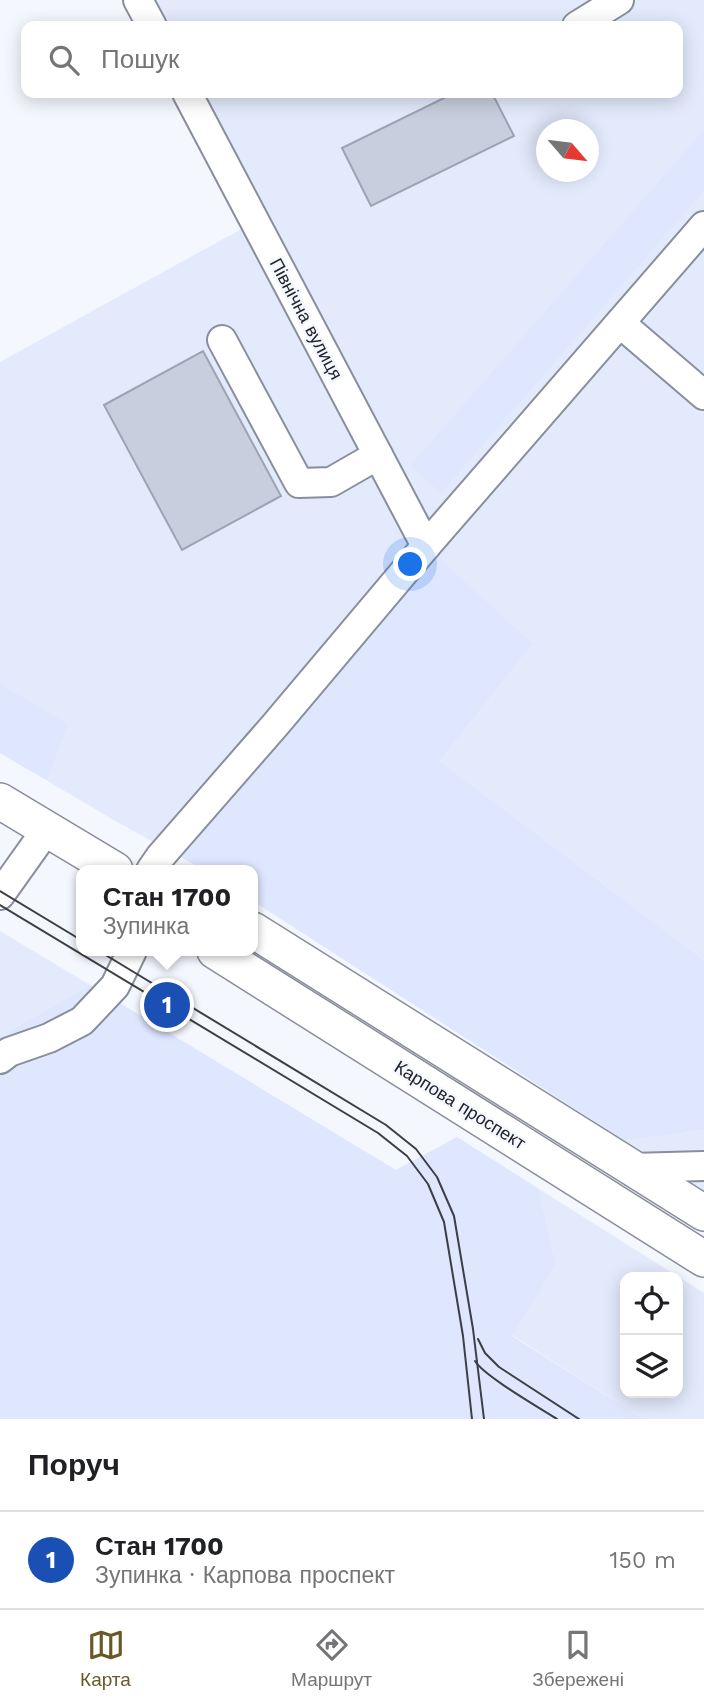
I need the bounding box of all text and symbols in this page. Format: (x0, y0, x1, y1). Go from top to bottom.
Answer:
search box (21, 21, 683, 98)
icon: search (45, 41, 83, 79)
text: Пошук (101, 44, 179, 74)
north arrow (536, 119, 599, 182)
street label: Північна вулиця (266, 255, 347, 383)
your location (393, 547, 427, 581)
popup (76, 865, 258, 956)
text: Стан 1700 (103, 882, 231, 912)
text: Зупинка (103, 913, 189, 940)
pin: 1 (144, 979, 190, 1031)
street label: Карпова проспект (391, 1056, 530, 1153)
map controls (620, 1272, 683, 1398)
button: locate (620, 1272, 683, 1335)
button: layers (620, 1335, 683, 1398)
text: Поруч (28, 1447, 120, 1482)
text: Стан 1700 (95, 1531, 224, 1561)
text: 1 (46, 1547, 56, 1574)
text: 150 m (610, 1547, 676, 1574)
text: Зупинка · Карпова проспект (95, 1562, 395, 1589)
tab: Карта (80, 1626, 131, 1691)
tab: Маршрут (291, 1626, 372, 1691)
tab: Збережені (532, 1626, 624, 1691)

